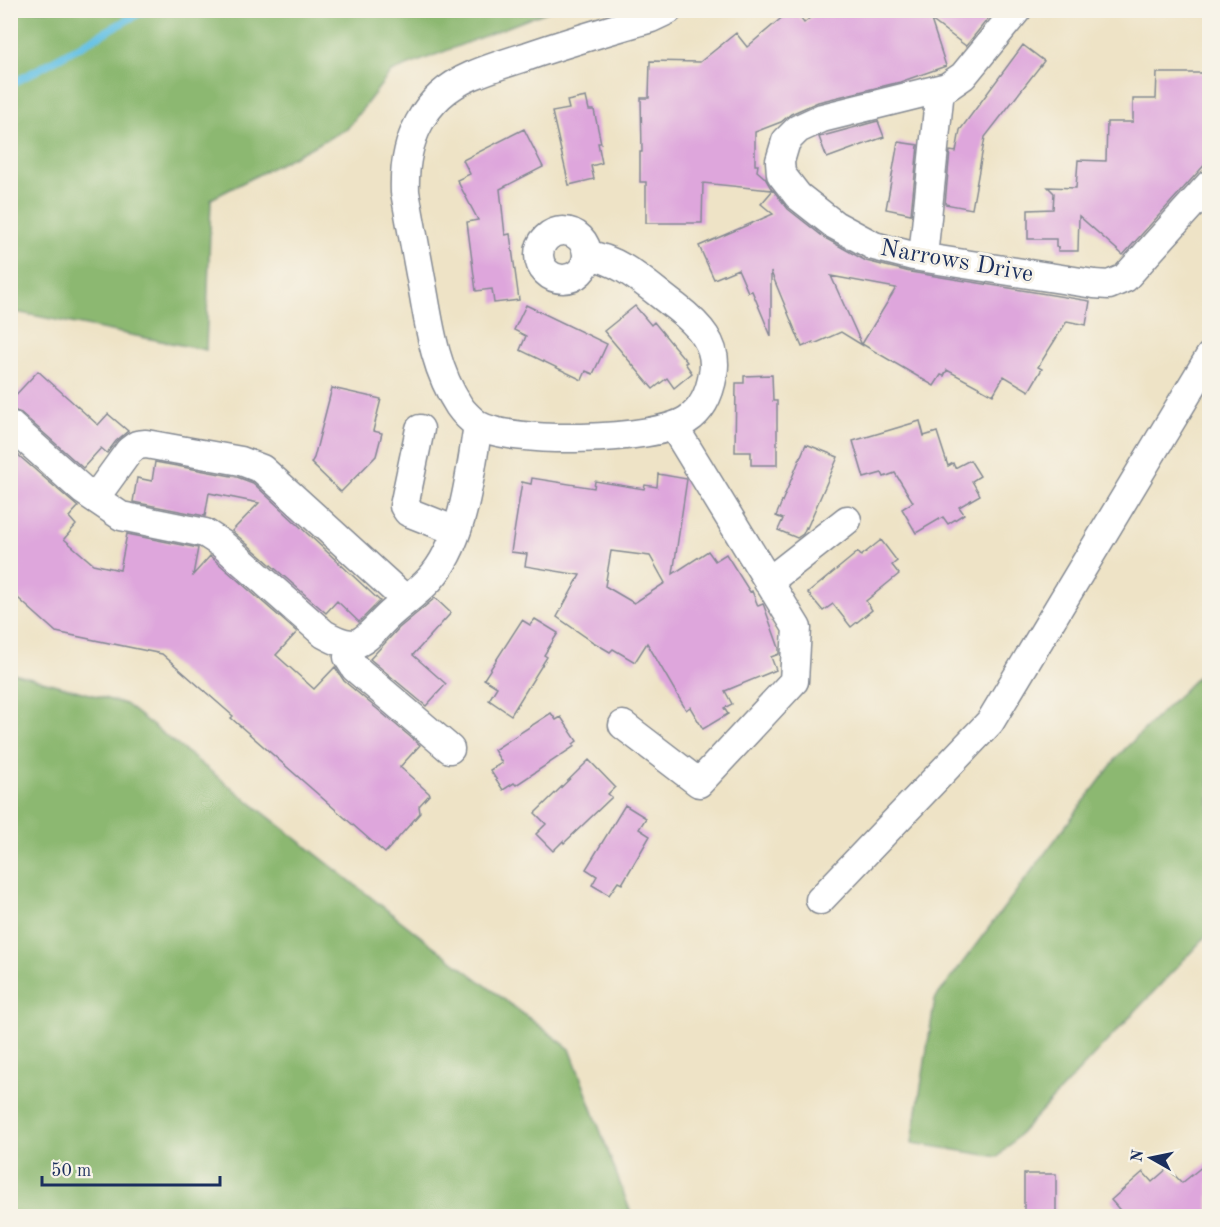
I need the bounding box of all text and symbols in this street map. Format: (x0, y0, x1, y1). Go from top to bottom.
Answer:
street label: Narrows Drive (878, 237, 1035, 287)
north arrow (1121, 1128, 1181, 1188)
text: N (1129, 1148, 1147, 1163)
scale bar (42, 1149, 220, 1187)
text: 50 m (51, 1162, 91, 1180)

